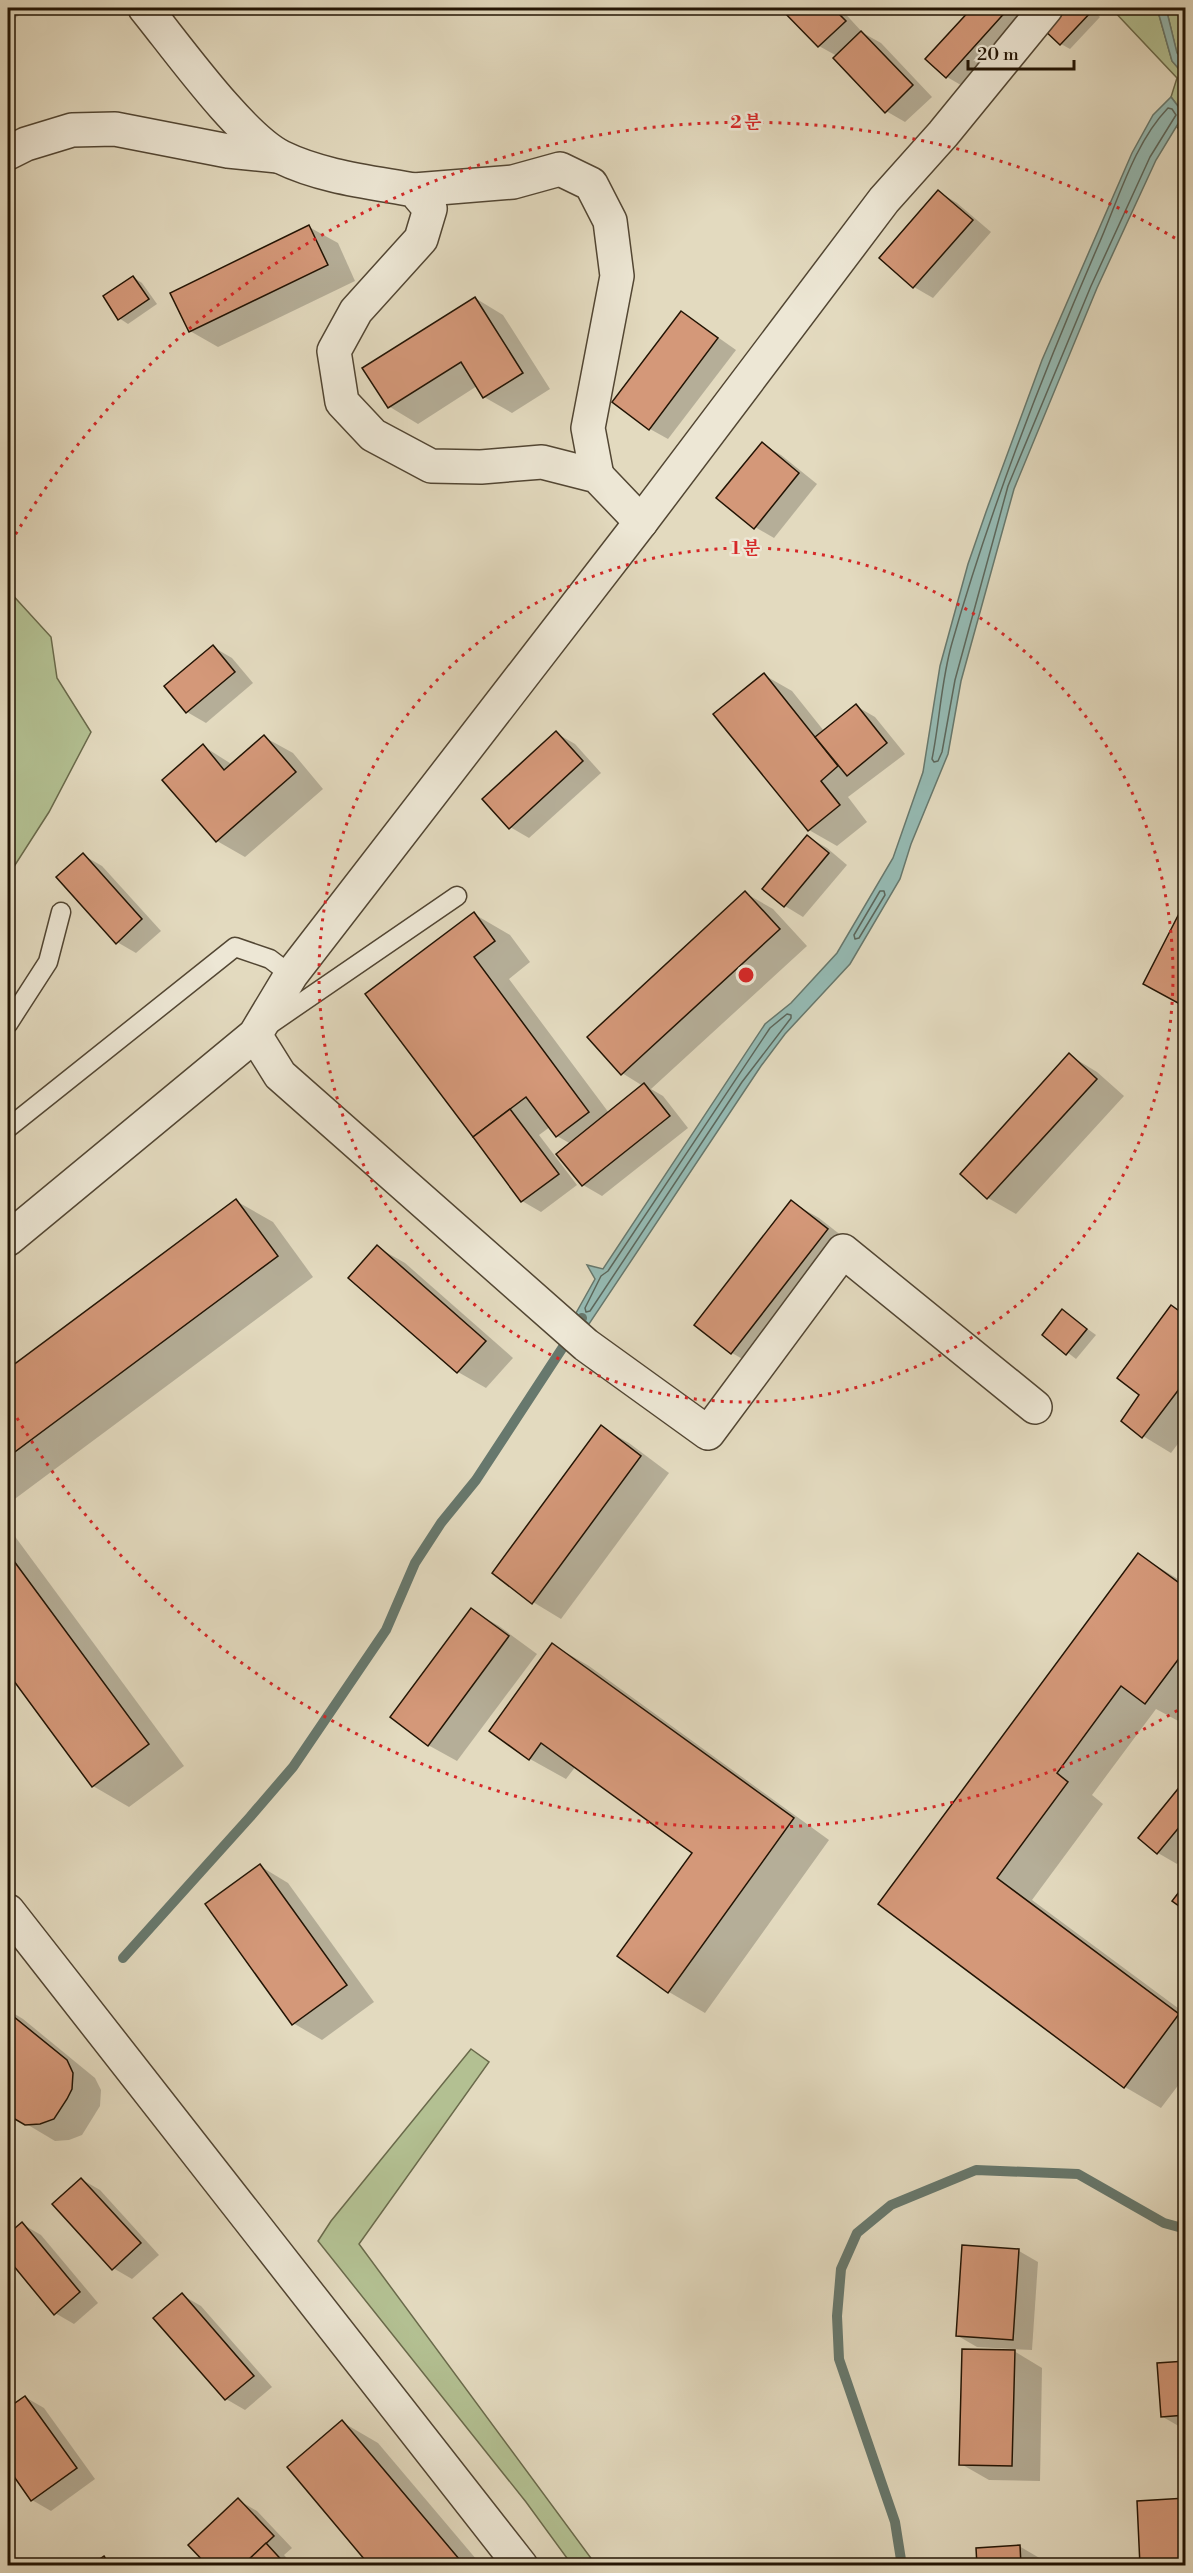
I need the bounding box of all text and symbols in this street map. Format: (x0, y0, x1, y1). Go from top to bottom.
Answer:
scale bar (968, 33, 1074, 71)
text: 20 m (977, 43, 1019, 66)
text: 2 분 (730, 111, 762, 134)
text: 1 분 (732, 537, 761, 560)
centre of rings (736, 965, 756, 985)

